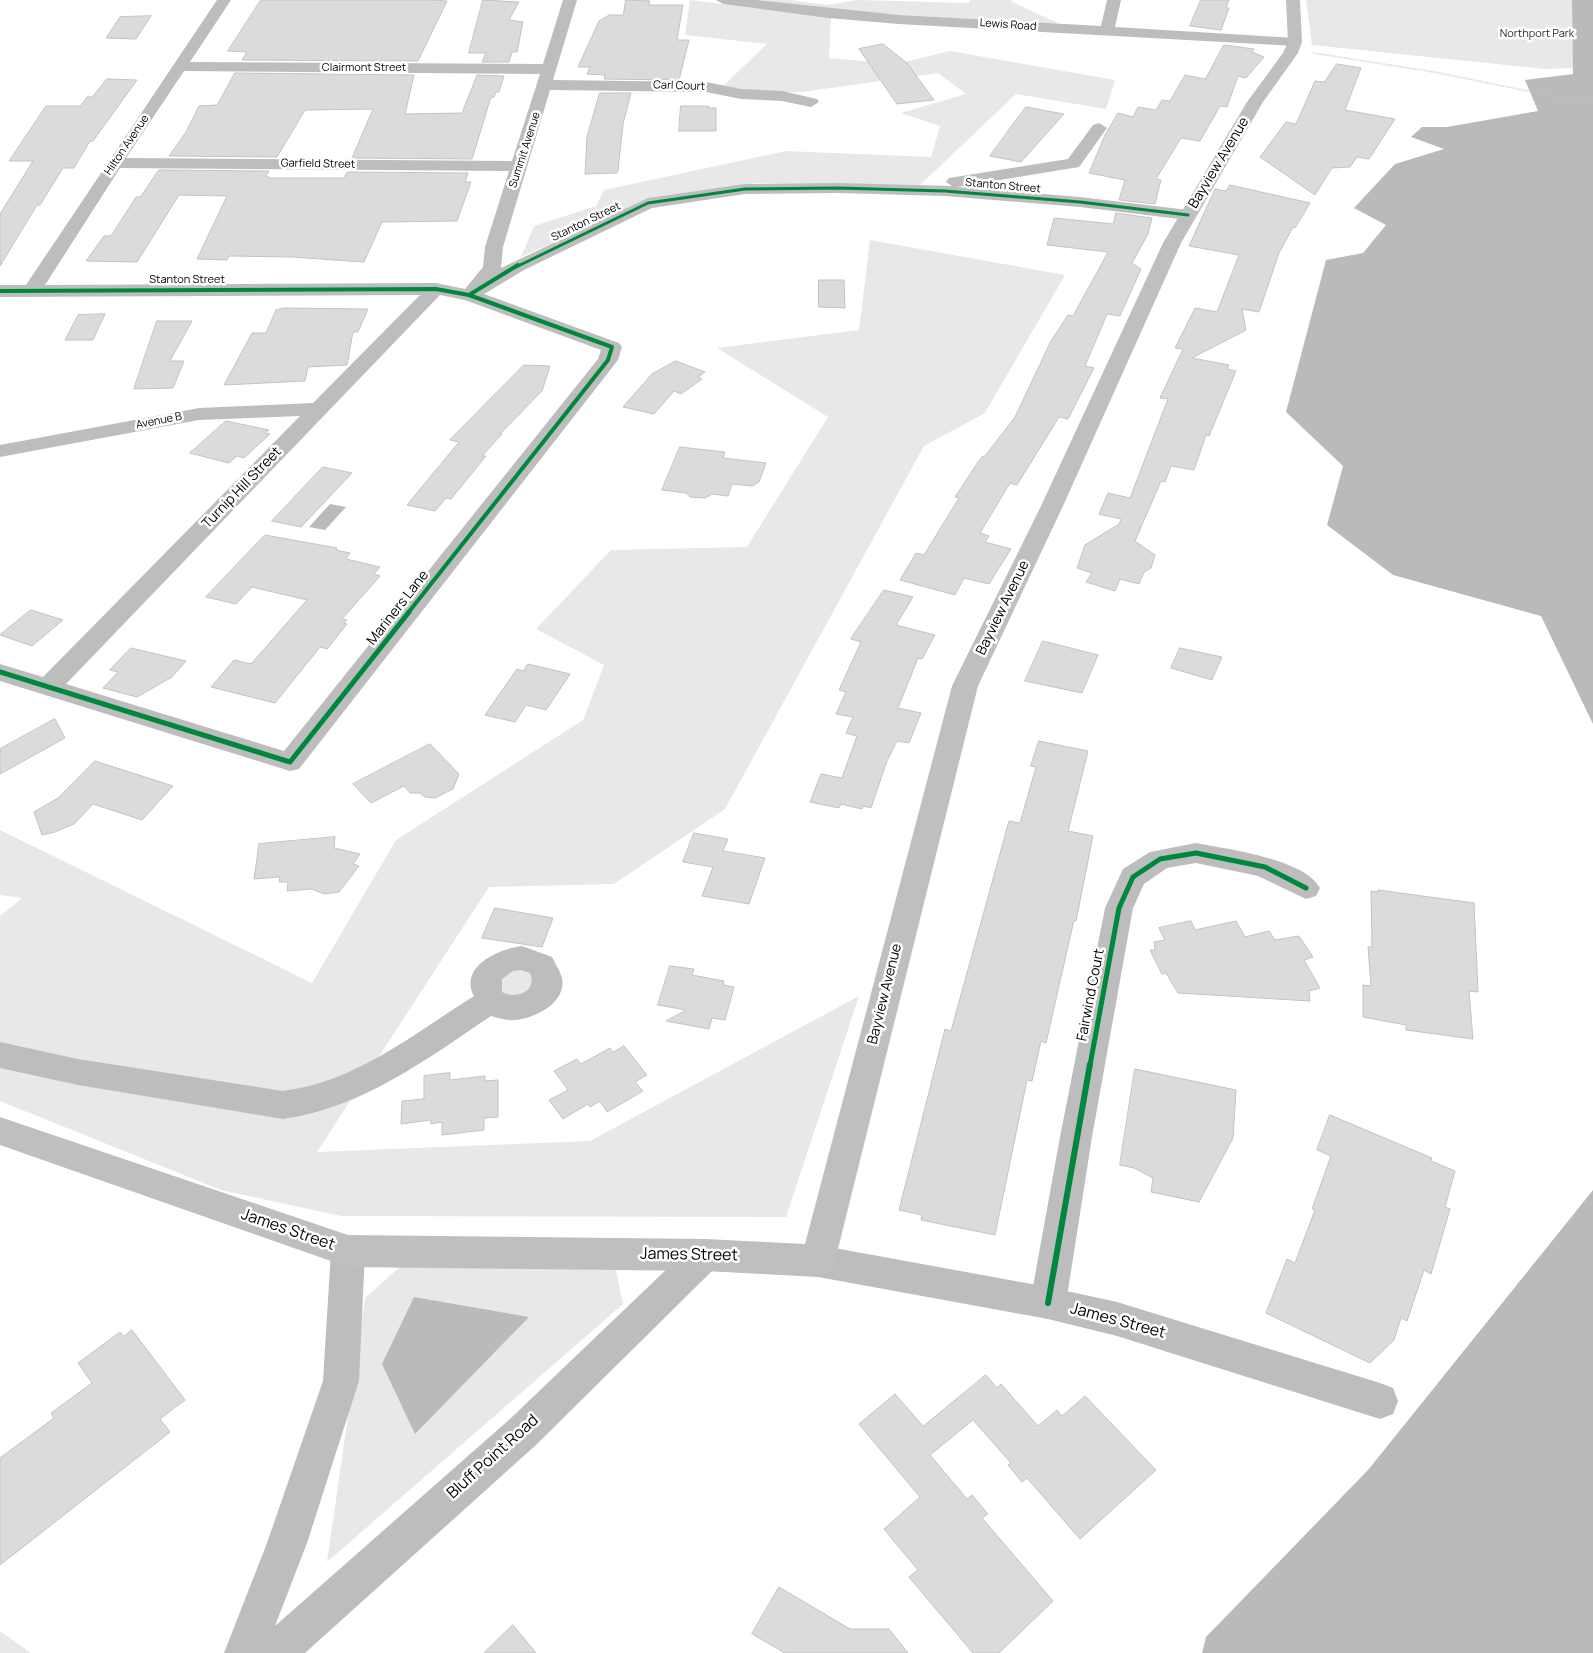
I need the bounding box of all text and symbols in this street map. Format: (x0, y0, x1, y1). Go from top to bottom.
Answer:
street label: Lewis Road (979, 16, 1037, 34)
park label: Northport Park (1500, 27, 1574, 41)
street label: Clairmont Street (322, 61, 406, 75)
street label: Carl Court (653, 78, 705, 94)
street label: Summit Avenue (507, 110, 543, 190)
street label: Hilton Avenue (102, 112, 152, 178)
street label: Bayview Avenue (1185, 114, 1253, 212)
street label: Garfield Street (281, 157, 355, 171)
street label: Stanton Street (965, 176, 1041, 196)
street label: Stanton Street (549, 200, 623, 244)
street label: Stanton Street (149, 273, 225, 287)
street label: Avenue B (135, 410, 183, 432)
street label: Turnip Hill Street (199, 444, 285, 532)
street label: Bayview Avenue (973, 558, 1033, 658)
street label: Mariners Lane (363, 567, 433, 649)
street label: Bayview Avenue (864, 942, 906, 1046)
street label: Fairwind Court (1074, 948, 1108, 1042)
street label: James Street (239, 1205, 337, 1255)
street label: James Street (640, 1245, 738, 1265)
street label: James Street (1068, 1299, 1168, 1343)
street label: Bluff Point Road (443, 1411, 543, 1503)

